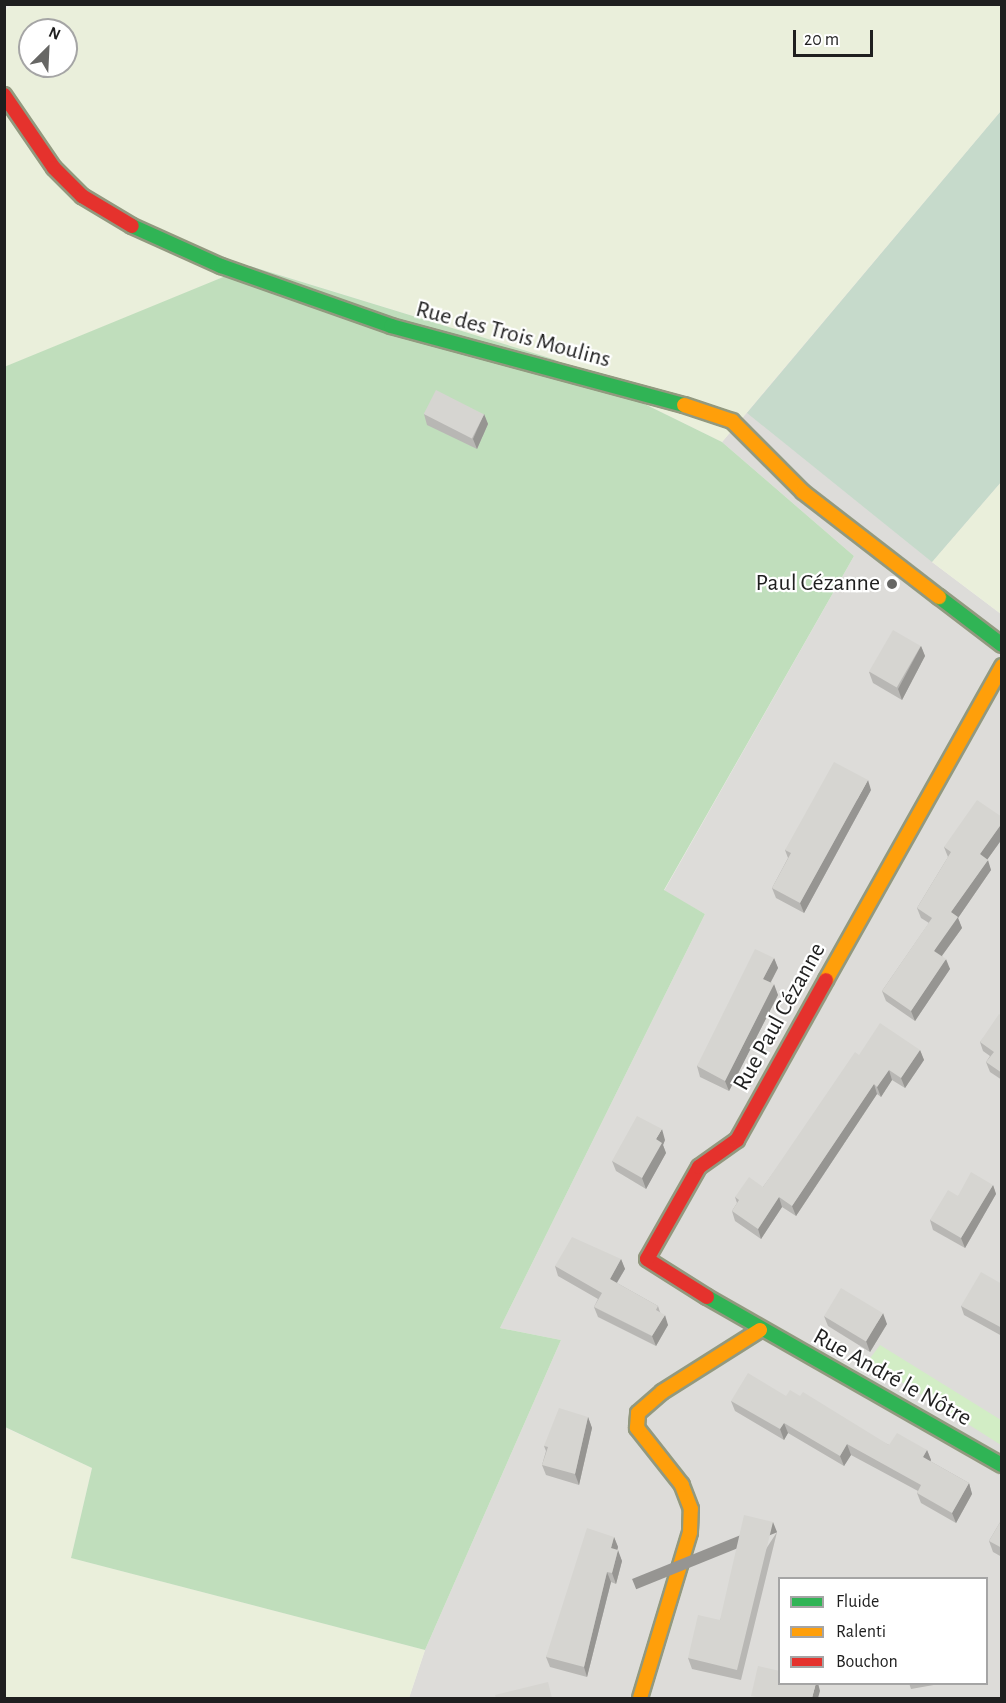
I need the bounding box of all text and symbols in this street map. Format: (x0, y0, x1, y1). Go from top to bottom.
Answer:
north arrow (18, 18, 78, 78)
scale bar (796, 18, 876, 56)
text: N (46, 24, 63, 43)
text: 20 m (804, 31, 839, 49)
street label: Rue des Trois Moulins (413, 295, 613, 375)
place label: Paul Cézanne (756, 570, 880, 598)
marker: Paul Cézanne (885, 577, 899, 591)
street label: Rue Paul Cézanne (728, 938, 832, 1096)
street label: Rue André le Nôtre (808, 1323, 976, 1433)
legend (778, 1577, 988, 1685)
text: Fluide (836, 1593, 879, 1611)
text: Ralenti (836, 1623, 886, 1641)
text: Bouchon (836, 1653, 898, 1671)

